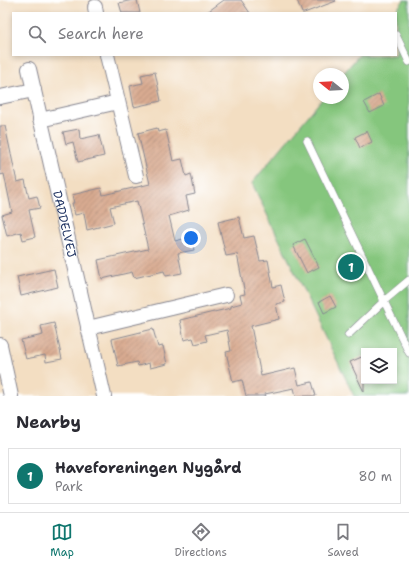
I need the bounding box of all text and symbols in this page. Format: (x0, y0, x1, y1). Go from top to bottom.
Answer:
search box (12, 12, 397, 56)
icon: search (26, 23, 48, 45)
text: Search here (58, 24, 144, 44)
north arrow (313, 68, 349, 104)
street label: DADDELVEJ (49, 189, 80, 259)
your location (181, 228, 201, 248)
pin: 1 (338, 252, 364, 282)
map controls (361, 348, 397, 384)
button: layers (361, 348, 397, 384)
text: Nearby (16, 411, 81, 433)
text: Haveforeningen Nygård (55, 458, 242, 478)
text: 1 (27, 468, 33, 485)
text: 80 m (358, 468, 392, 485)
text: Park (55, 478, 83, 495)
tab: Map (50, 521, 74, 560)
tab: Directions (174, 521, 227, 560)
tab: Saved (327, 521, 359, 560)

